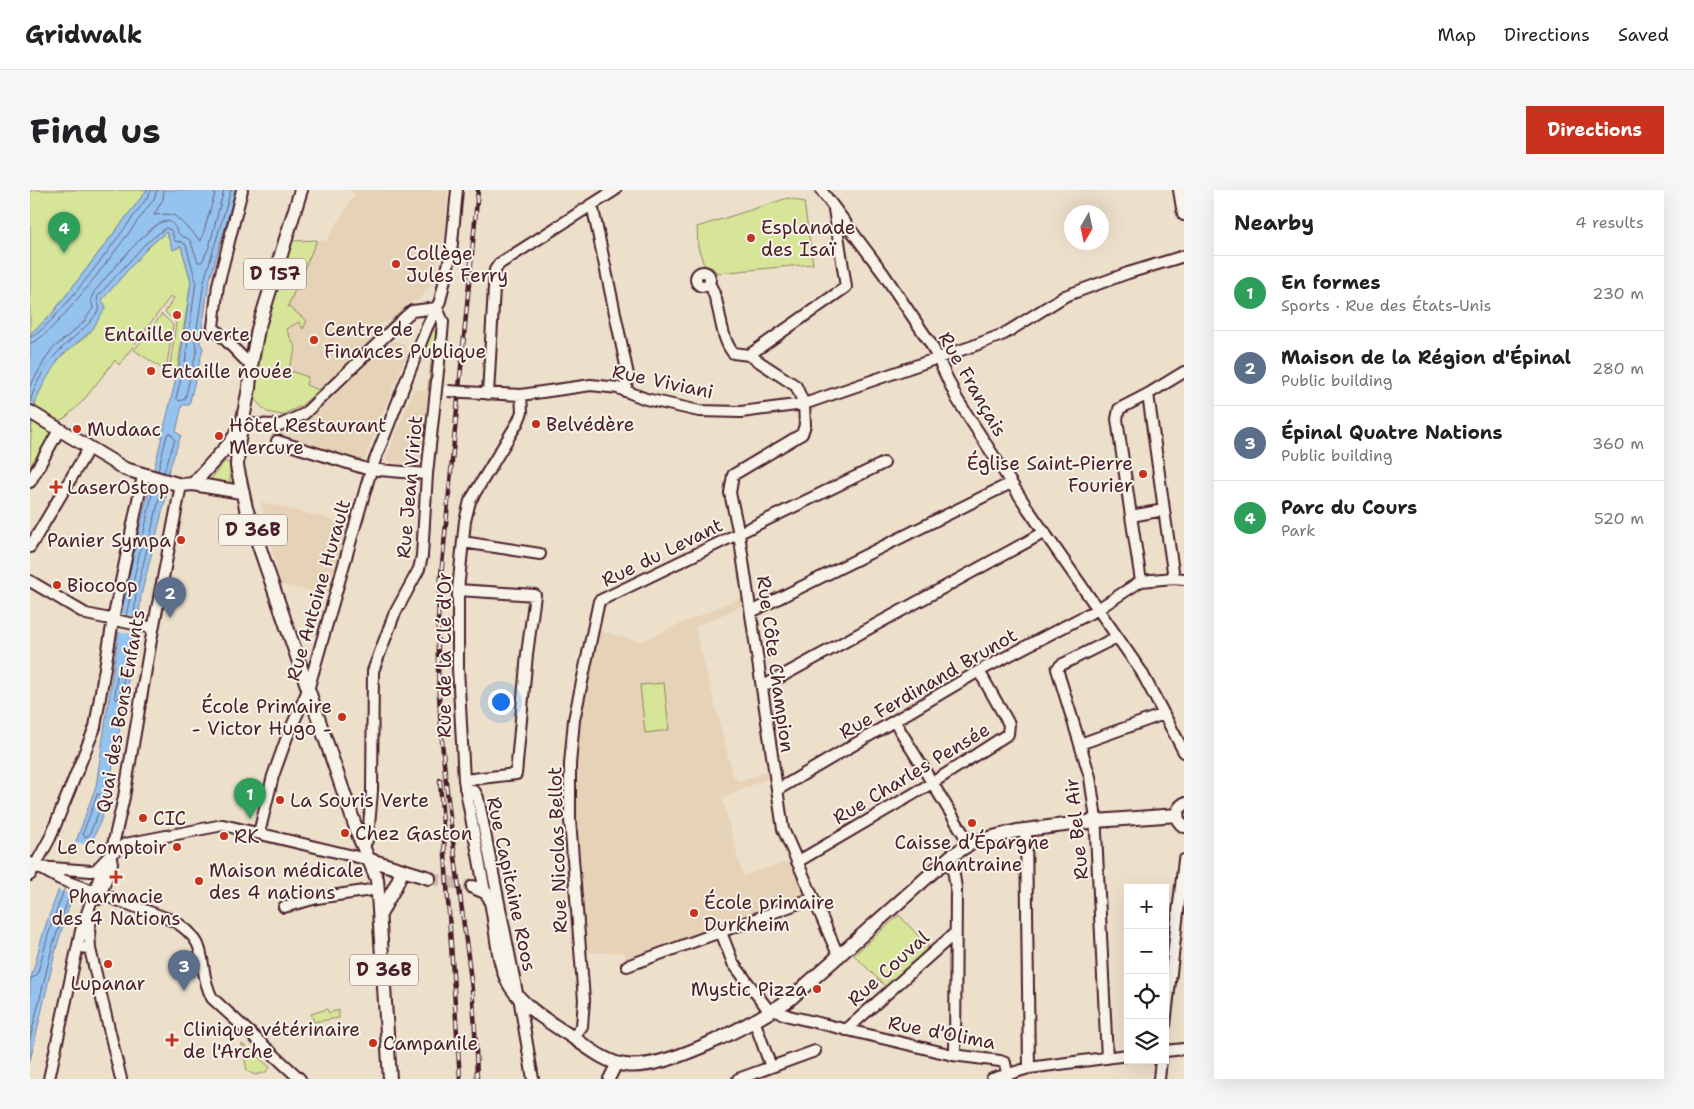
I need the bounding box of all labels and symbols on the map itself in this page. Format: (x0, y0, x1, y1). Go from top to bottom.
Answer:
north arrow (1064, 205, 1109, 250)
pin: 4 (48, 212, 80, 253)
place label: Esplanade des Isaï (761, 215, 856, 262)
marker: Esplanade des Isaï (745, 232, 757, 244)
place label: Collège Jules Ferry (406, 241, 508, 288)
road number: D 157 (244, 258, 306, 290)
marker: Collège Jules Ferry (390, 258, 402, 270)
marker: Entaille ouverte (171, 309, 183, 321)
place label: Centre de Finances Publique (324, 317, 486, 364)
place label: Entaille ouverte (104, 322, 250, 347)
street label: Rue Français (932, 327, 1013, 441)
marker: Centre de Finances Publique (308, 334, 320, 346)
place label: Entaille nouée (161, 359, 292, 384)
street label: Rue Viviani (610, 359, 716, 404)
marker: Entaille nouée (145, 365, 157, 377)
place label: Belvédère (546, 412, 634, 437)
place label: Hôtel Restaurant Mercure (229, 413, 387, 460)
street label: Rue Jean Viriot (391, 414, 428, 560)
place label: Mudaac (87, 417, 161, 442)
marker: Belvédère (530, 418, 542, 430)
marker: Mudaac (71, 423, 83, 435)
marker: Hôtel Restaurant Mercure (213, 430, 225, 442)
place label: Église Saint-Pierre Fourier (967, 450, 1133, 498)
marker: Église Saint-Pierre Fourier (1137, 468, 1149, 480)
place label: LaserOstop (67, 475, 169, 500)
marker: LaserOstop (49, 480, 63, 494)
street label: Rue Antoine Hurault (281, 496, 356, 684)
street label: Rue du Levant (598, 512, 727, 593)
road number: D 36B (219, 514, 287, 546)
place label: Panier Sympa (47, 528, 171, 553)
marker: Panier Sympa (175, 534, 187, 546)
street label: Rue de la Clé d'Or (432, 572, 457, 738)
place label: Biocoop (67, 573, 138, 598)
street label: Rue Côte Champion (751, 574, 800, 754)
pin: 2 (154, 577, 186, 618)
marker: Biocoop (51, 579, 63, 591)
street label: Quai des Bons Enfants (90, 607, 151, 815)
street label: Rue Ferdinand Brunot (835, 622, 1022, 745)
your location (488, 689, 514, 715)
place label: École Primaire - Victor Hugo - (191, 693, 332, 741)
marker: École Primaire - Victor Hugo - (336, 711, 348, 723)
street label: Rue Charles Pensée (828, 717, 994, 830)
street label: Rue Nicolas Bellot (542, 766, 573, 934)
street label: Rue Bel Air (1059, 777, 1094, 881)
pin: 1 (234, 778, 266, 819)
place label: La Souris Verte (290, 788, 429, 813)
marker: La Souris Verte (274, 794, 286, 806)
street label: Rue Capitaine Roos (481, 794, 542, 974)
place label: CIC (153, 806, 186, 831)
marker: CIC (137, 812, 149, 824)
marker: Caisse d’Épargne Chantraine (966, 817, 978, 829)
place label: Chez Gaston (355, 821, 472, 846)
place label: RK (234, 824, 260, 849)
marker: Chez Gaston (339, 827, 351, 839)
place label: Caisse d’Épargne Chantraine (895, 829, 1049, 877)
marker: RK (218, 830, 230, 842)
place label: Le Comptoir (57, 835, 167, 860)
marker: Le Comptoir (171, 841, 183, 853)
place label: Maison médicale des 4 nations (209, 858, 364, 905)
marker: Pharmacie des 4 Nations (110, 871, 122, 883)
marker: Maison médicale des 4 nations (193, 875, 205, 887)
place label: Pharmacie des 4 Nations (51, 884, 181, 931)
place label: École primaire Durkheim (704, 889, 835, 937)
marker: École primaire Durkheim (688, 907, 700, 919)
street label: Rue Couval (842, 925, 935, 1012)
pin: 3 (168, 950, 200, 991)
road number: D 36B (350, 954, 418, 986)
marker: Lupanar (102, 958, 114, 970)
place label: Lupanar (70, 971, 146, 996)
place label: Mystic Pizza (691, 977, 807, 1002)
marker: Mystic Pizza (811, 983, 823, 995)
street label: Rue d'Olima (886, 1010, 998, 1055)
place label: Clinique vétérinaire de l'Arche (183, 1017, 360, 1064)
place label: Campanile (383, 1031, 478, 1056)
marker: Clinique vétérinaire de l'Arche (165, 1033, 179, 1047)
marker: Campanile (367, 1037, 379, 1049)

